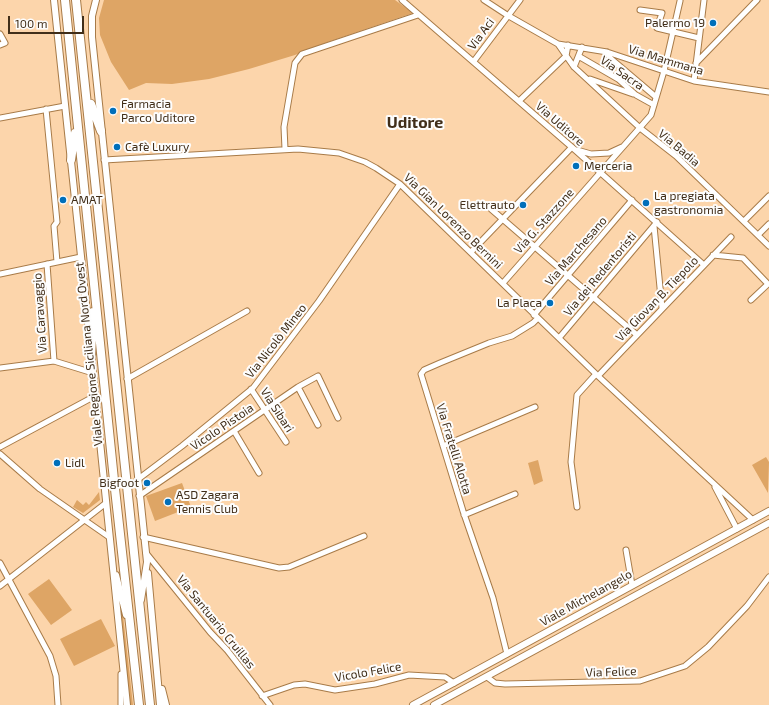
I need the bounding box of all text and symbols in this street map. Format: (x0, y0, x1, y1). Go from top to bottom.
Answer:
scale bar (10, 8, 86, 34)
street label: Via Aci (465, 15, 497, 53)
text: 100 m (15, 16, 47, 30)
place label: Palermo 19 (645, 16, 705, 30)
marker: Palermo 19 (708, 18, 718, 28)
street label: Via Mammana (627, 42, 705, 78)
street label: Via Sacra (597, 53, 647, 93)
place label: Farmacia Parco Uditore (121, 97, 195, 125)
street label: Via Uditore (533, 99, 587, 149)
marker: Farmacia Parco Uditore (108, 106, 118, 116)
district label: Uditore (387, 113, 443, 133)
street label: Via Badia (655, 126, 703, 170)
place label: Cafè Luxury (125, 140, 189, 154)
marker: Cafè Luxury (112, 142, 122, 152)
place label: Merceria (584, 159, 632, 173)
marker: Merceria (571, 161, 581, 171)
street label: Via Gian Lorenzo Bernini (401, 170, 505, 272)
street label: Via G. Stazzone (511, 185, 577, 257)
place label: La pregiata gastronomia (654, 189, 723, 217)
place label: AMAT (71, 193, 103, 207)
marker: AMAT (58, 195, 68, 205)
place label: Elettrauto (460, 198, 515, 212)
marker: La pregiata gastronomia (641, 198, 651, 208)
marker: Elettrauto (518, 200, 528, 210)
street label: Via Marchesano (542, 213, 610, 289)
street label: Via dei Redentoristi (561, 229, 639, 319)
street label: Via Giovan B. Tiepolo (613, 253, 701, 345)
street label: Viale Regione Siciliana Nord Ovest (72, 261, 106, 447)
street label: Via Caravaggio (30, 272, 50, 354)
place label: La Placa (497, 296, 542, 310)
marker: La Placa (545, 298, 555, 308)
street label: Via Nicolò Mineo (243, 301, 309, 381)
street label: Via Sibari (257, 385, 297, 435)
street label: Vicolo Pistoia (188, 401, 256, 453)
street label: Via Fratelli Alotta (433, 402, 475, 496)
place label: Lidl (65, 456, 85, 470)
marker: Lidl (52, 458, 62, 468)
place label: Bigfoot (99, 476, 139, 490)
marker: Bigfoot (142, 478, 152, 488)
place label: ASD Zagara Tennis Club (176, 488, 239, 516)
marker: ASD Zagara Tennis Club (163, 497, 173, 507)
street label: Viale Michelangelo (537, 567, 635, 629)
street label: Via Santuario Cruillas (174, 572, 258, 672)
street label: Vicolo Felice (334, 659, 402, 685)
street label: Via Felice (585, 664, 637, 680)

